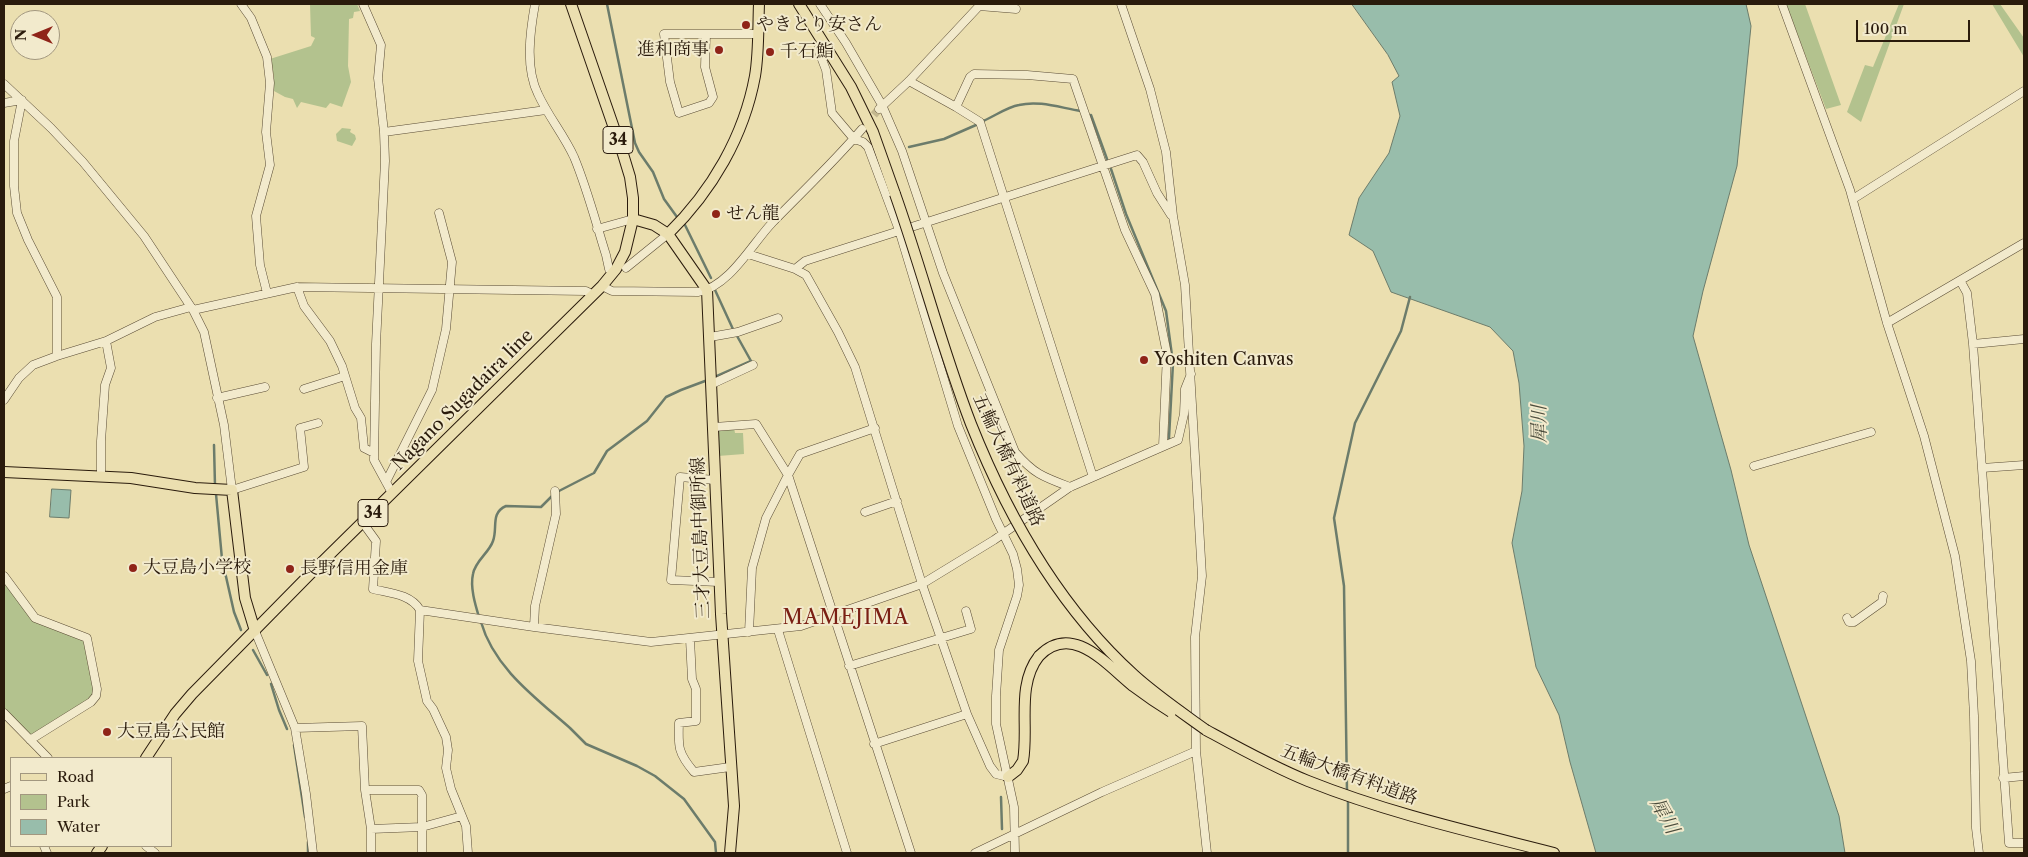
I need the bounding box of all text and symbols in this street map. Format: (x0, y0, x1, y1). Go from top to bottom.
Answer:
north arrow (10, 10, 60, 60)
scale bar (1858, 10, 1972, 42)
place label: やきとり安さん (756, 14, 882, 36)
marker: やきとり安さん (740, 19, 752, 31)
text: 100 m (1864, 19, 1907, 38)
text: N (12, 29, 30, 41)
place label: 進和商事 (637, 39, 709, 61)
place label: 千石鮨 (780, 41, 834, 63)
marker: 進和商事 (713, 44, 725, 56)
marker: 千石鮨 (764, 46, 776, 58)
road number: 34 (603, 126, 633, 154)
place label: せん龍 (726, 203, 780, 225)
marker: せん龍 (710, 208, 722, 220)
street label: Nagano Sugadaira line (388, 325, 538, 475)
place label: Yoshiten Canvas (1154, 349, 1294, 371)
marker: Yoshiten Canvas (1138, 354, 1150, 366)
street label: 五輪大橋有料道路 (968, 390, 1048, 530)
water label: 犀川 (1528, 405, 1552, 443)
street label: 三才大豆島中御所線 (687, 457, 715, 619)
road number: 34 (358, 499, 388, 526)
place label: 大豆島小学校 (143, 557, 251, 579)
place label: 長野信用金庫 (300, 558, 408, 580)
marker: 大豆島小学校 (127, 562, 139, 574)
marker: 長野信用金庫 (284, 563, 296, 575)
district label: MAMEJIMA (782, 606, 910, 630)
place label: 大豆島公民館 (117, 721, 225, 743)
marker: 大豆島公民館 (101, 726, 113, 738)
street label: 五輪大橋有料道路 (1278, 740, 1420, 810)
legend (10, 757, 172, 847)
text: Road (57, 767, 94, 786)
text: Park (57, 792, 90, 811)
water label: 犀川 (1645, 794, 1683, 838)
text: Water (57, 817, 100, 836)

